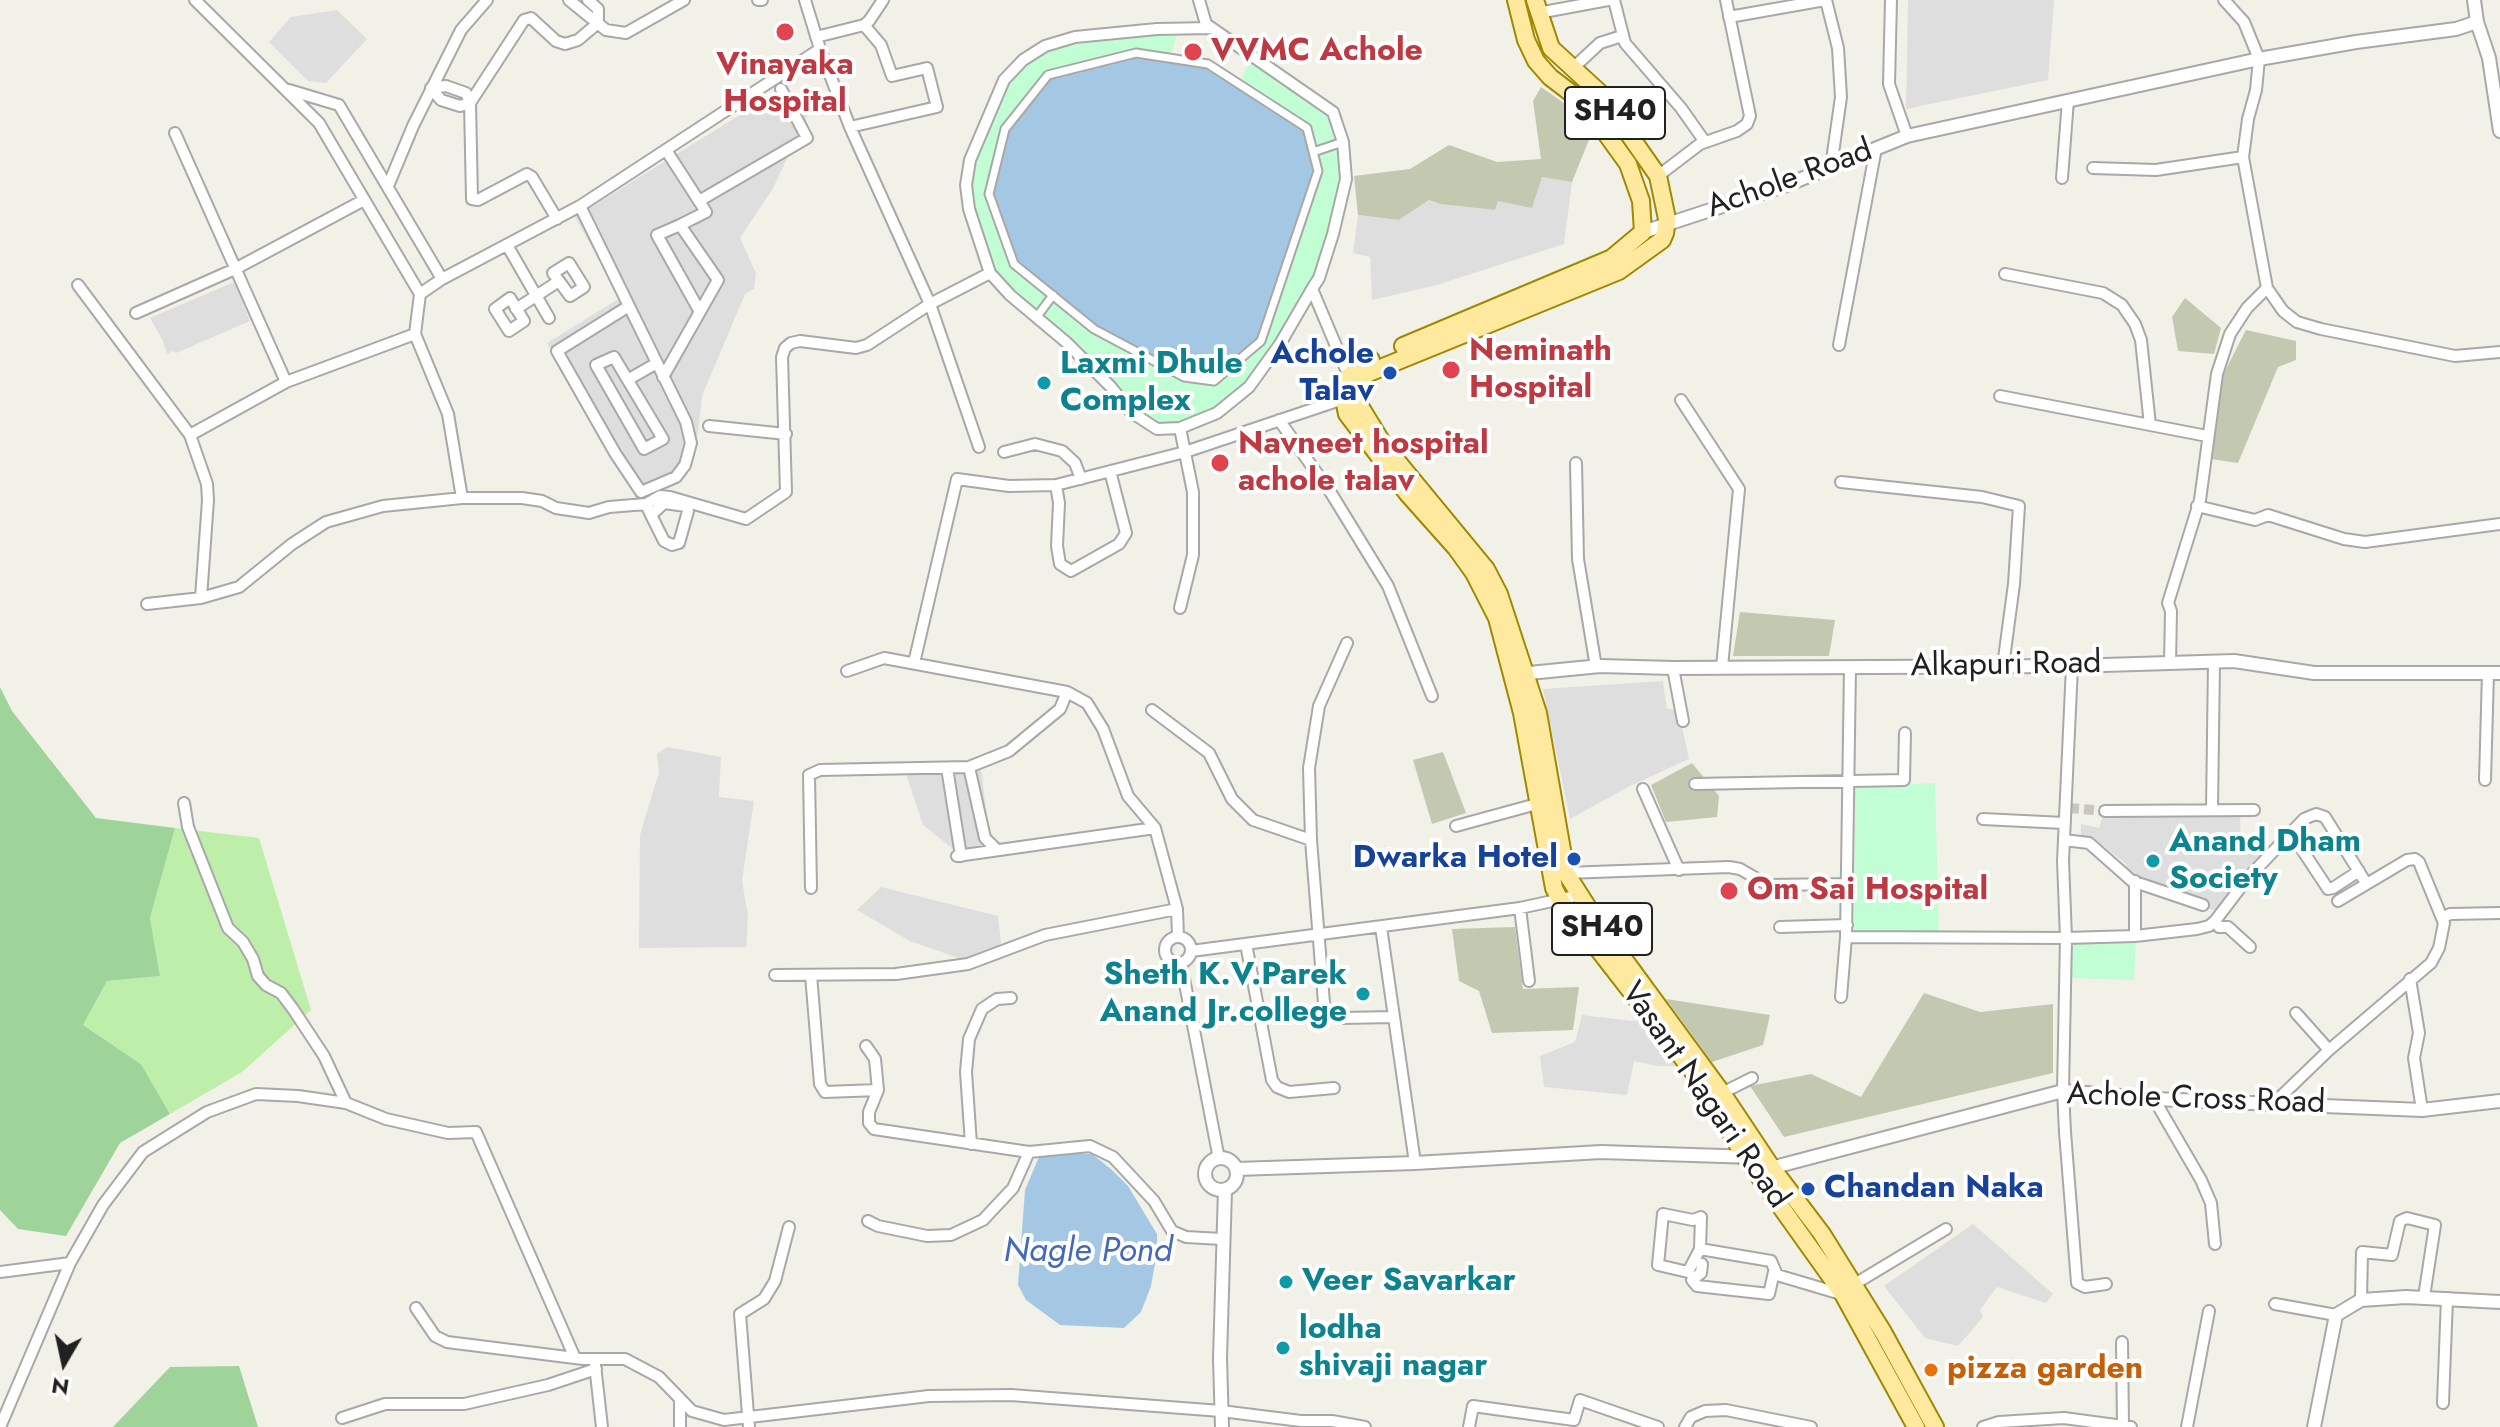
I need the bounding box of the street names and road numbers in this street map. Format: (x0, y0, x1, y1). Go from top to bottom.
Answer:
road number: SH40 (1565, 87, 1665, 139)
street label: Achole Road (1702, 132, 1878, 228)
street label: Alkapuri Road (1910, 645, 2102, 687)
road number: SH40 (1552, 903, 1652, 955)
street label: Vasant Nagari Road (1612, 975, 1796, 1217)
street label: Achole Cross Road (2066, 1076, 2326, 1124)

